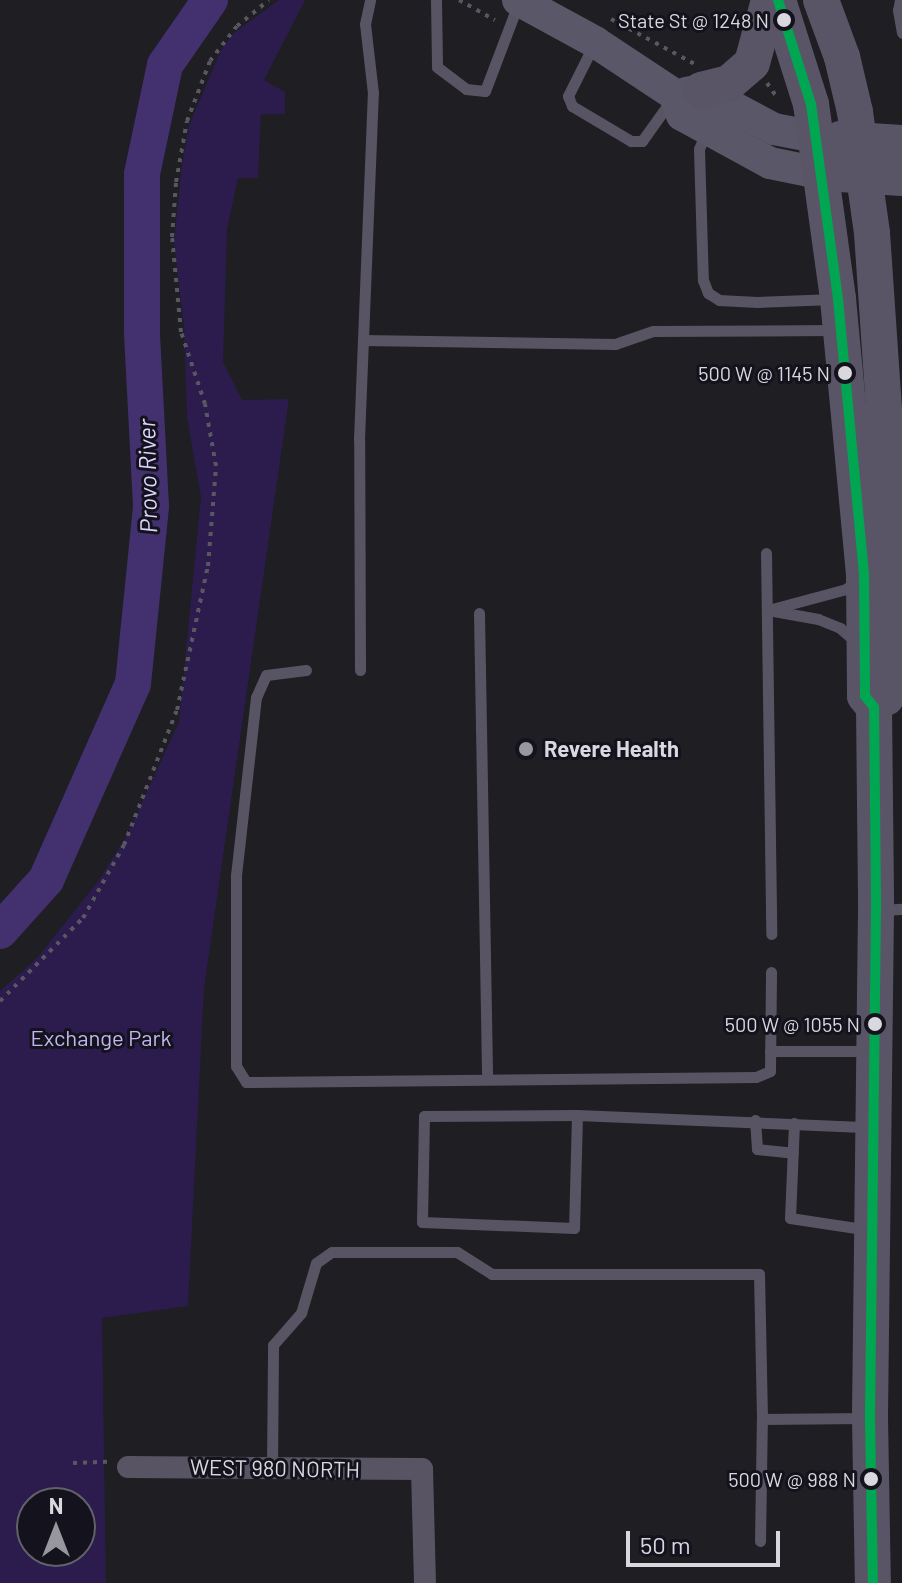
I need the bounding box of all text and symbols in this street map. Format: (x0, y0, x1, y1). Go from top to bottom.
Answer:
place label: State St @ 1248 N (618, 8, 769, 32)
marker: State St @ 1248 N (776, 12, 792, 28)
place label: 500 W @ 1145 N (698, 361, 830, 385)
marker: 500 W @ 1145 N (837, 365, 853, 381)
water label: Provo River (132, 419, 162, 533)
place label: Revere Health (544, 736, 679, 762)
marker: Revere Health (515, 738, 537, 760)
place label: 500 W @ 1055 N (725, 1012, 860, 1036)
marker: 500 W @ 1055 N (867, 1016, 883, 1032)
park label: Exchange Park (31, 1025, 171, 1051)
street label: WEST 980 NORTH (190, 1453, 360, 1483)
place label: 500 W @ 988 N (728, 1467, 856, 1491)
marker: 500 W @ 988 N (863, 1471, 879, 1487)
north arrow (16, 1487, 96, 1567)
text: N (49, 1492, 63, 1518)
scale bar (630, 1515, 784, 1565)
text: 50 m (640, 1530, 691, 1559)

